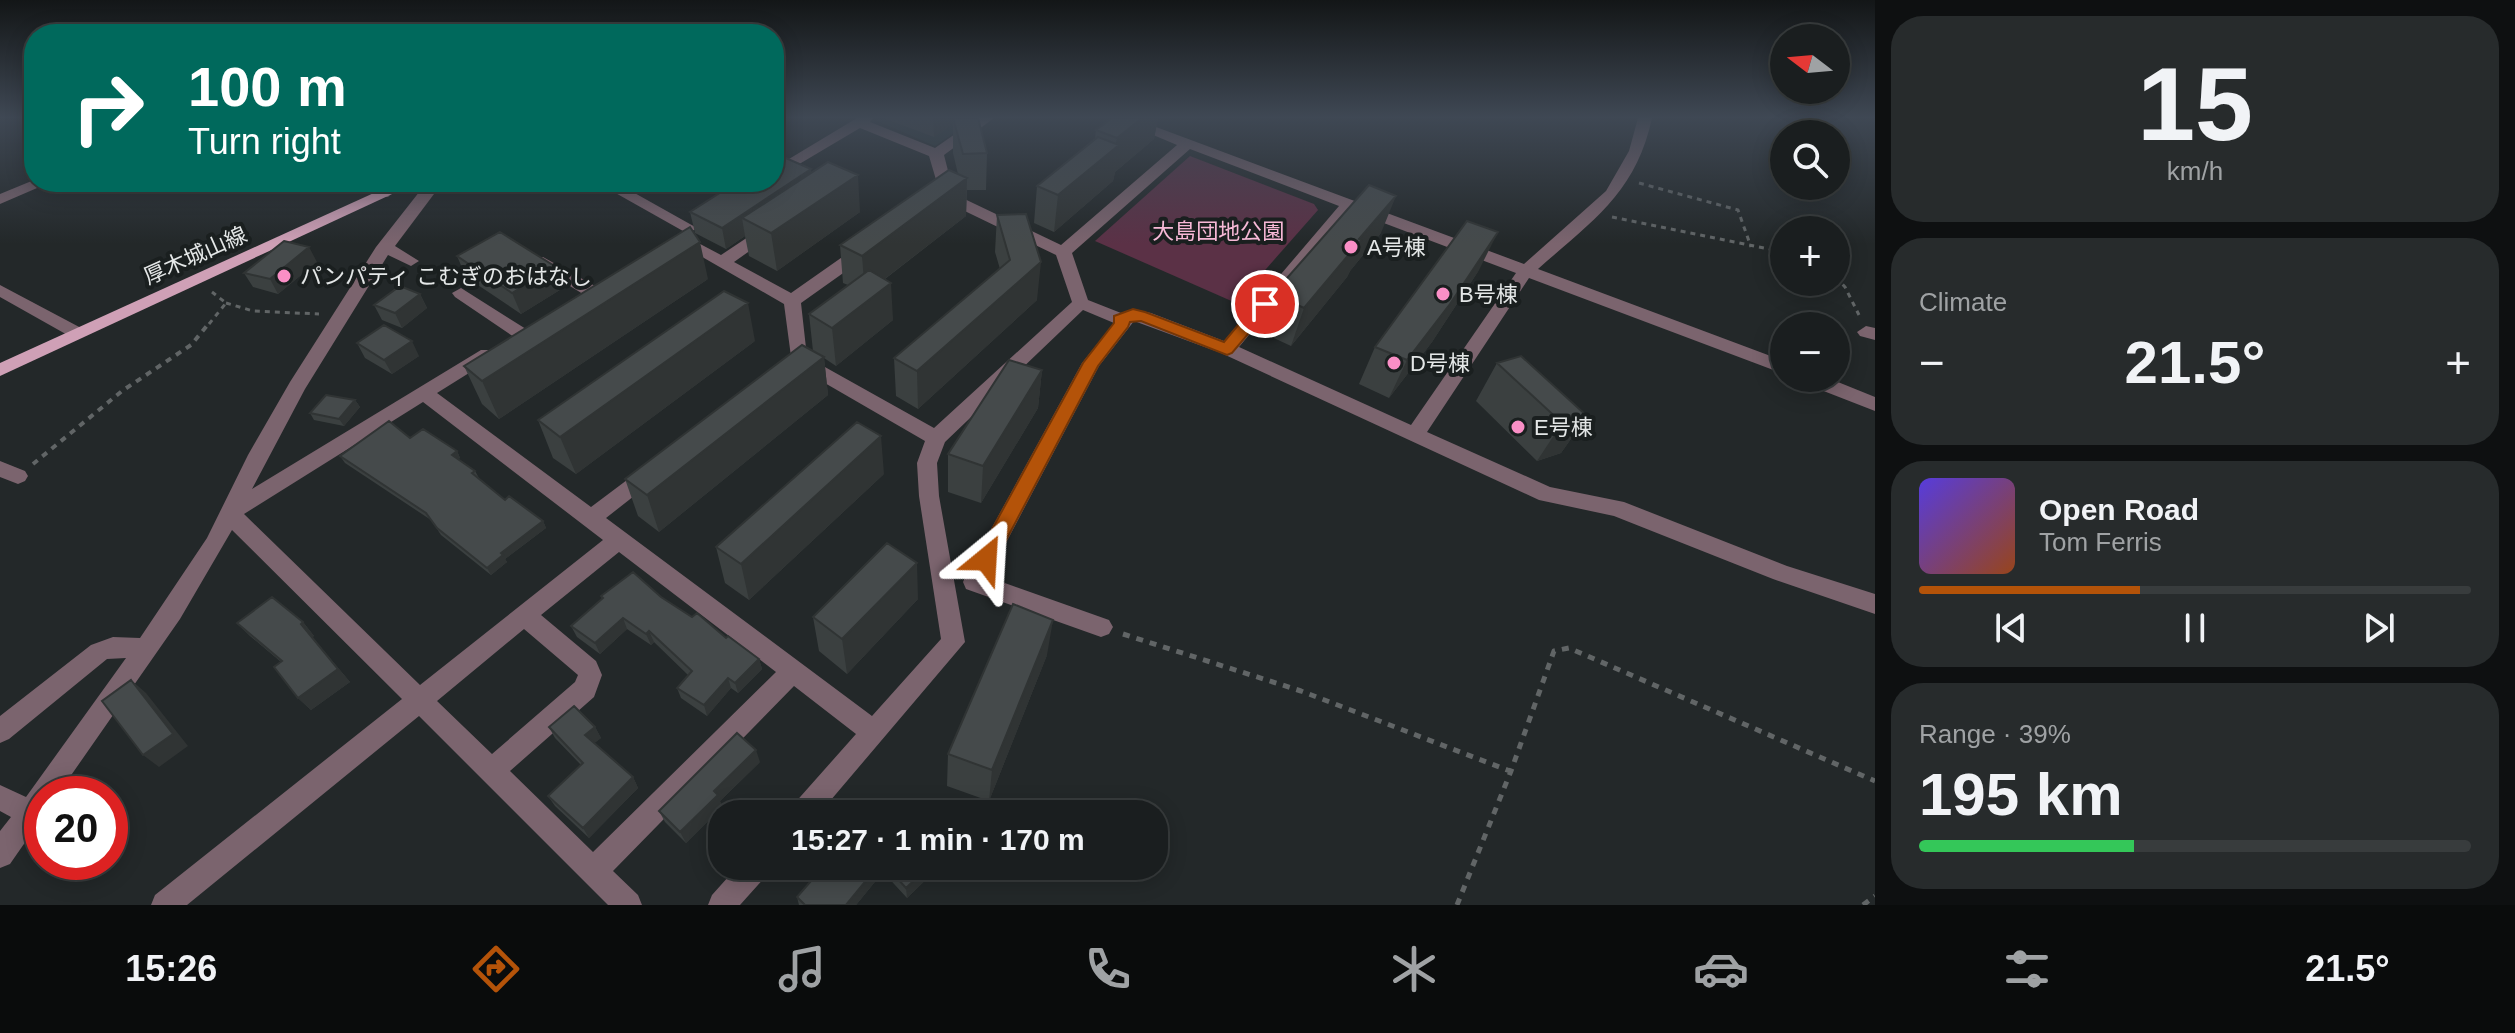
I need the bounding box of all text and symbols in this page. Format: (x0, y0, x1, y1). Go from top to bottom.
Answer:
north arrow (1770, 24, 1850, 104)
map controls (1770, 24, 1850, 392)
text: 15 (2137, 46, 2253, 162)
text: 100 m (188, 55, 347, 118)
icon: right (56, 56, 160, 160)
button: search (1770, 120, 1850, 200)
text: Turn right (188, 121, 341, 162)
text: km/h (2167, 156, 2223, 186)
button: + (1770, 216, 1850, 296)
park label: 大島団地公園 (1152, 219, 1284, 244)
street label: 厚木城山線 (140, 222, 251, 289)
place label: A号棟 (1367, 235, 1426, 260)
marker: A号棟 (1342, 238, 1360, 256)
place label: パンパティ こむぎのおはなし (300, 264, 592, 289)
marker: パンパティ こむぎのおはなし (275, 267, 293, 285)
pin (1231, 270, 1299, 338)
icon: arrive (1243, 282, 1287, 326)
place label: B号棟 (1459, 282, 1518, 307)
marker: B号棟 (1434, 285, 1452, 303)
text: Climate (1919, 287, 2007, 317)
button: − (1770, 312, 1850, 392)
text: 21.5° (2125, 329, 2265, 396)
text: − (1919, 338, 1945, 387)
text: + (2445, 338, 2471, 387)
place label: D号棟 (1410, 351, 1470, 376)
marker: D号棟 (1385, 354, 1403, 372)
place label: E号棟 (1534, 415, 1593, 440)
marker: E号棟 (1509, 418, 1527, 436)
text: Open Road (2039, 493, 2199, 526)
position arrow (944, 517, 1028, 601)
text: Tom Ferris (2039, 527, 2162, 557)
icon: previous (1989, 606, 2033, 650)
icon: pause (2173, 606, 2217, 650)
icon: next (2357, 606, 2401, 650)
text: Range · 39% (1919, 719, 2071, 749)
text: 195 km (1919, 761, 2123, 828)
speed limit sign: 20 (24, 776, 128, 880)
text: 15:27 · 1 min · 170 m (791, 823, 1085, 856)
icon: directions (468, 941, 524, 997)
icon: music (774, 941, 830, 997)
icon: phone (1080, 941, 1136, 997)
icon: climate (1386, 941, 1442, 997)
icon: car (1693, 941, 1749, 997)
icon: filters (1999, 941, 2055, 997)
text: 15:26 (125, 948, 217, 989)
text: 21.5° (2305, 948, 2390, 989)

